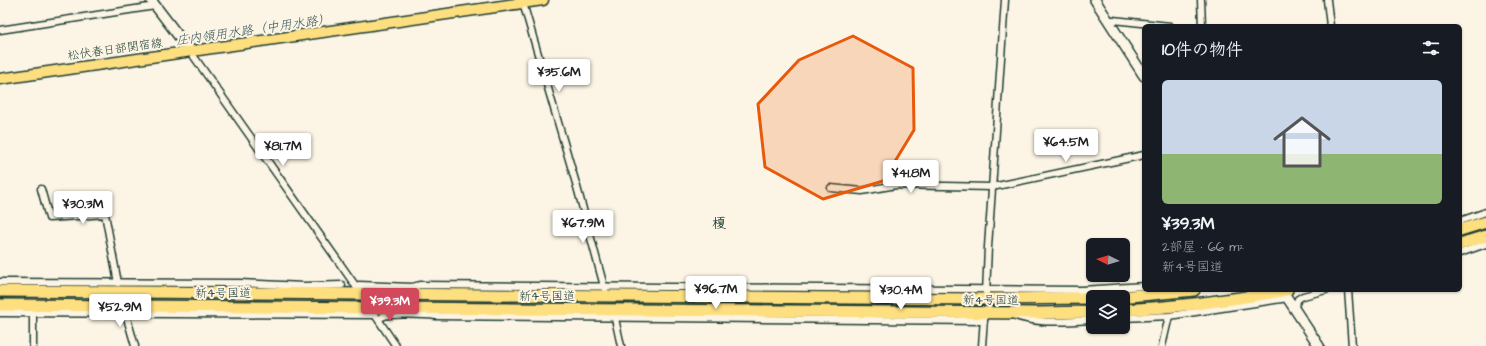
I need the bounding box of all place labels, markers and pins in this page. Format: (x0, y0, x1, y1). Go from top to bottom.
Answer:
pin: ¥35.6M (526, 59, 592, 93)
pin: ¥64.5M (1033, 129, 1099, 163)
pin: ¥81.7M (250, 133, 316, 167)
pin: ¥41.8M (878, 160, 944, 194)
pin: ¥30.3M (50, 191, 116, 225)
pin: ¥67.9M (550, 210, 616, 244)
pin: ¥96.7M (683, 276, 749, 310)
pin: ¥30.4M (868, 277, 934, 311)
pin: ¥39.3M (357, 288, 423, 322)
pin: ¥52.9M (87, 294, 153, 328)

